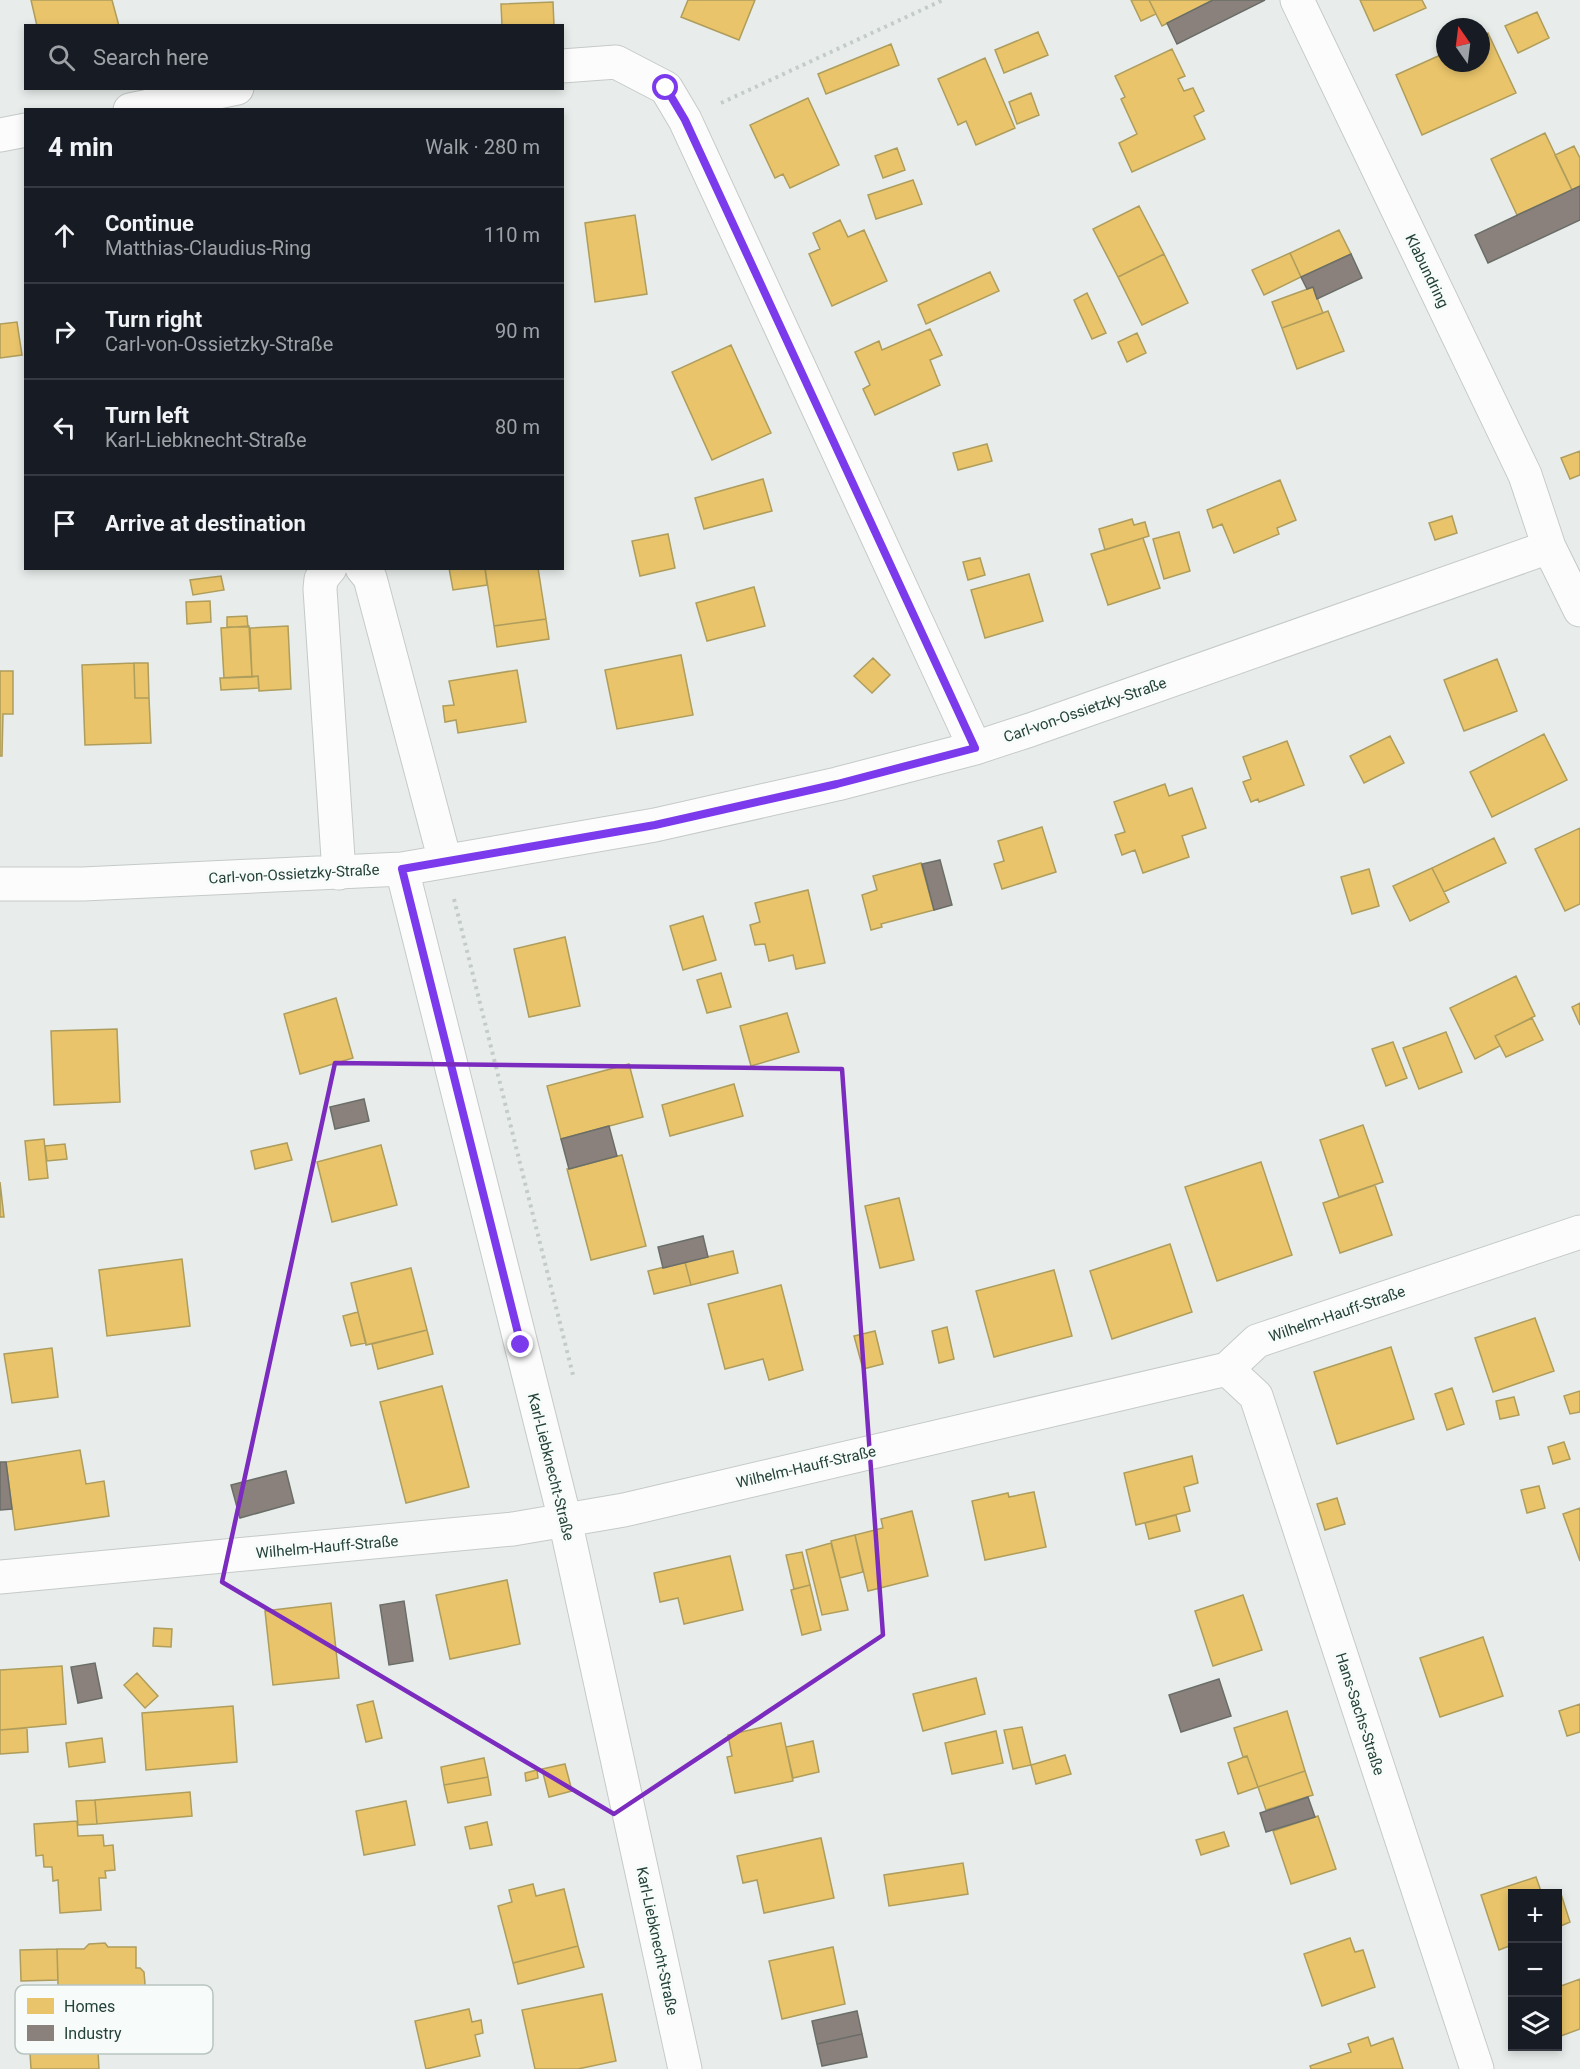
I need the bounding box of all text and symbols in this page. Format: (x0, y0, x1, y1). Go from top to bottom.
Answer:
north arrow (1436, 18, 1490, 72)
search box (24, 24, 564, 90)
icon: search (45, 41, 78, 74)
text: Search here (93, 45, 209, 70)
route start (652, 74, 678, 100)
text: 4 min (48, 132, 113, 162)
text: Walk · 280 m (425, 135, 540, 159)
text: Continue (105, 211, 194, 236)
icon: ahead (48, 219, 81, 252)
text: 110 m (484, 223, 540, 247)
street label: Klabundring (1401, 231, 1453, 311)
text: Matthias-Claudius-Ring (105, 236, 311, 260)
text: Turn right (105, 307, 202, 332)
icon: right (48, 315, 81, 348)
text: 90 m (495, 319, 540, 343)
text: Carl-von-Ossietzky-Straße (105, 332, 333, 356)
text: Turn left (105, 403, 189, 428)
icon: left (48, 411, 81, 444)
text: 80 m (495, 415, 540, 439)
text: Karl-Liebknecht-Straße (105, 428, 307, 452)
icon: arrive (48, 507, 81, 540)
text: Arrive at destination (105, 511, 306, 536)
street label: Carl-von-Ossietzky-Straße (1001, 674, 1169, 746)
street label: Carl-von-Ossietzky-Straße (208, 861, 380, 887)
street label: Wilhelm-Hauff-Straße (1266, 1282, 1408, 1346)
route end (507, 1331, 533, 1357)
street label: Karl-Liebknecht-Straße (524, 1391, 578, 1543)
street label: Wilhelm-Hauff-Straße (734, 1442, 878, 1492)
street label: Wilhelm-Hauff-Straße (255, 1532, 399, 1562)
street label: Hans-Sachs-Straße (1332, 1650, 1388, 1778)
street label: Karl-Liebknecht-Straße (632, 1865, 682, 2017)
map controls (1508, 1889, 1562, 2051)
button: + (1508, 1889, 1562, 1943)
button: − (1508, 1943, 1562, 1997)
legend (15, 1985, 213, 2054)
text: Homes (64, 1997, 115, 2016)
button: layers (1508, 1997, 1562, 2051)
text: Industry (64, 2024, 122, 2043)

